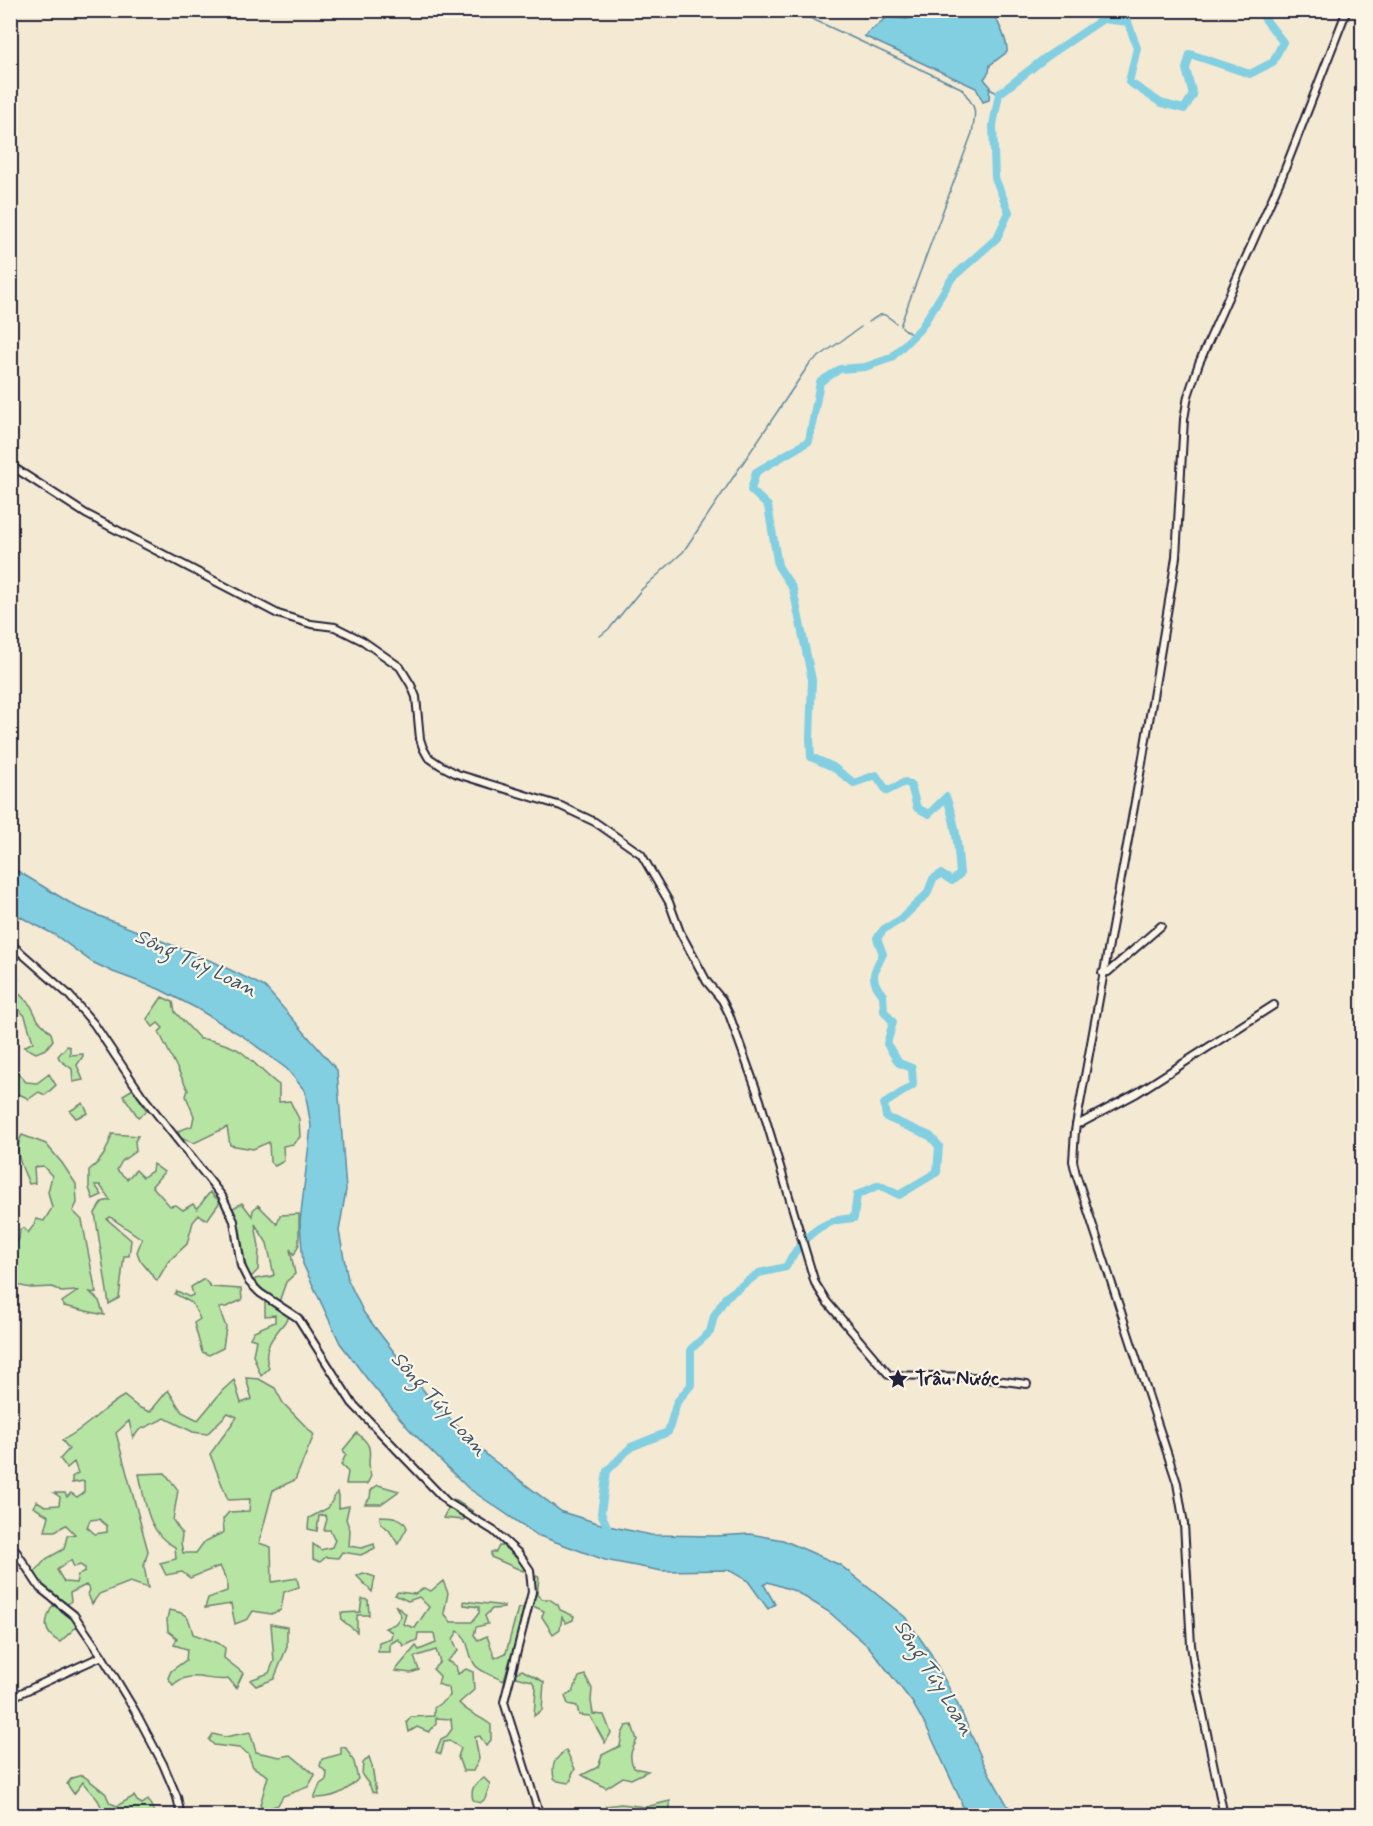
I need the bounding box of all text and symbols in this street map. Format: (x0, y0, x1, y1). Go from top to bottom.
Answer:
water label: Sông Túy Loan (129, 922, 262, 1006)
water label: Sông Túy Loan (383, 1346, 494, 1464)
place label: Trâu Nước (915, 1366, 999, 1393)
place icon: Trâu Nước (886, 1367, 910, 1391)
water label: Sông Túy Loan (885, 1615, 981, 1743)

